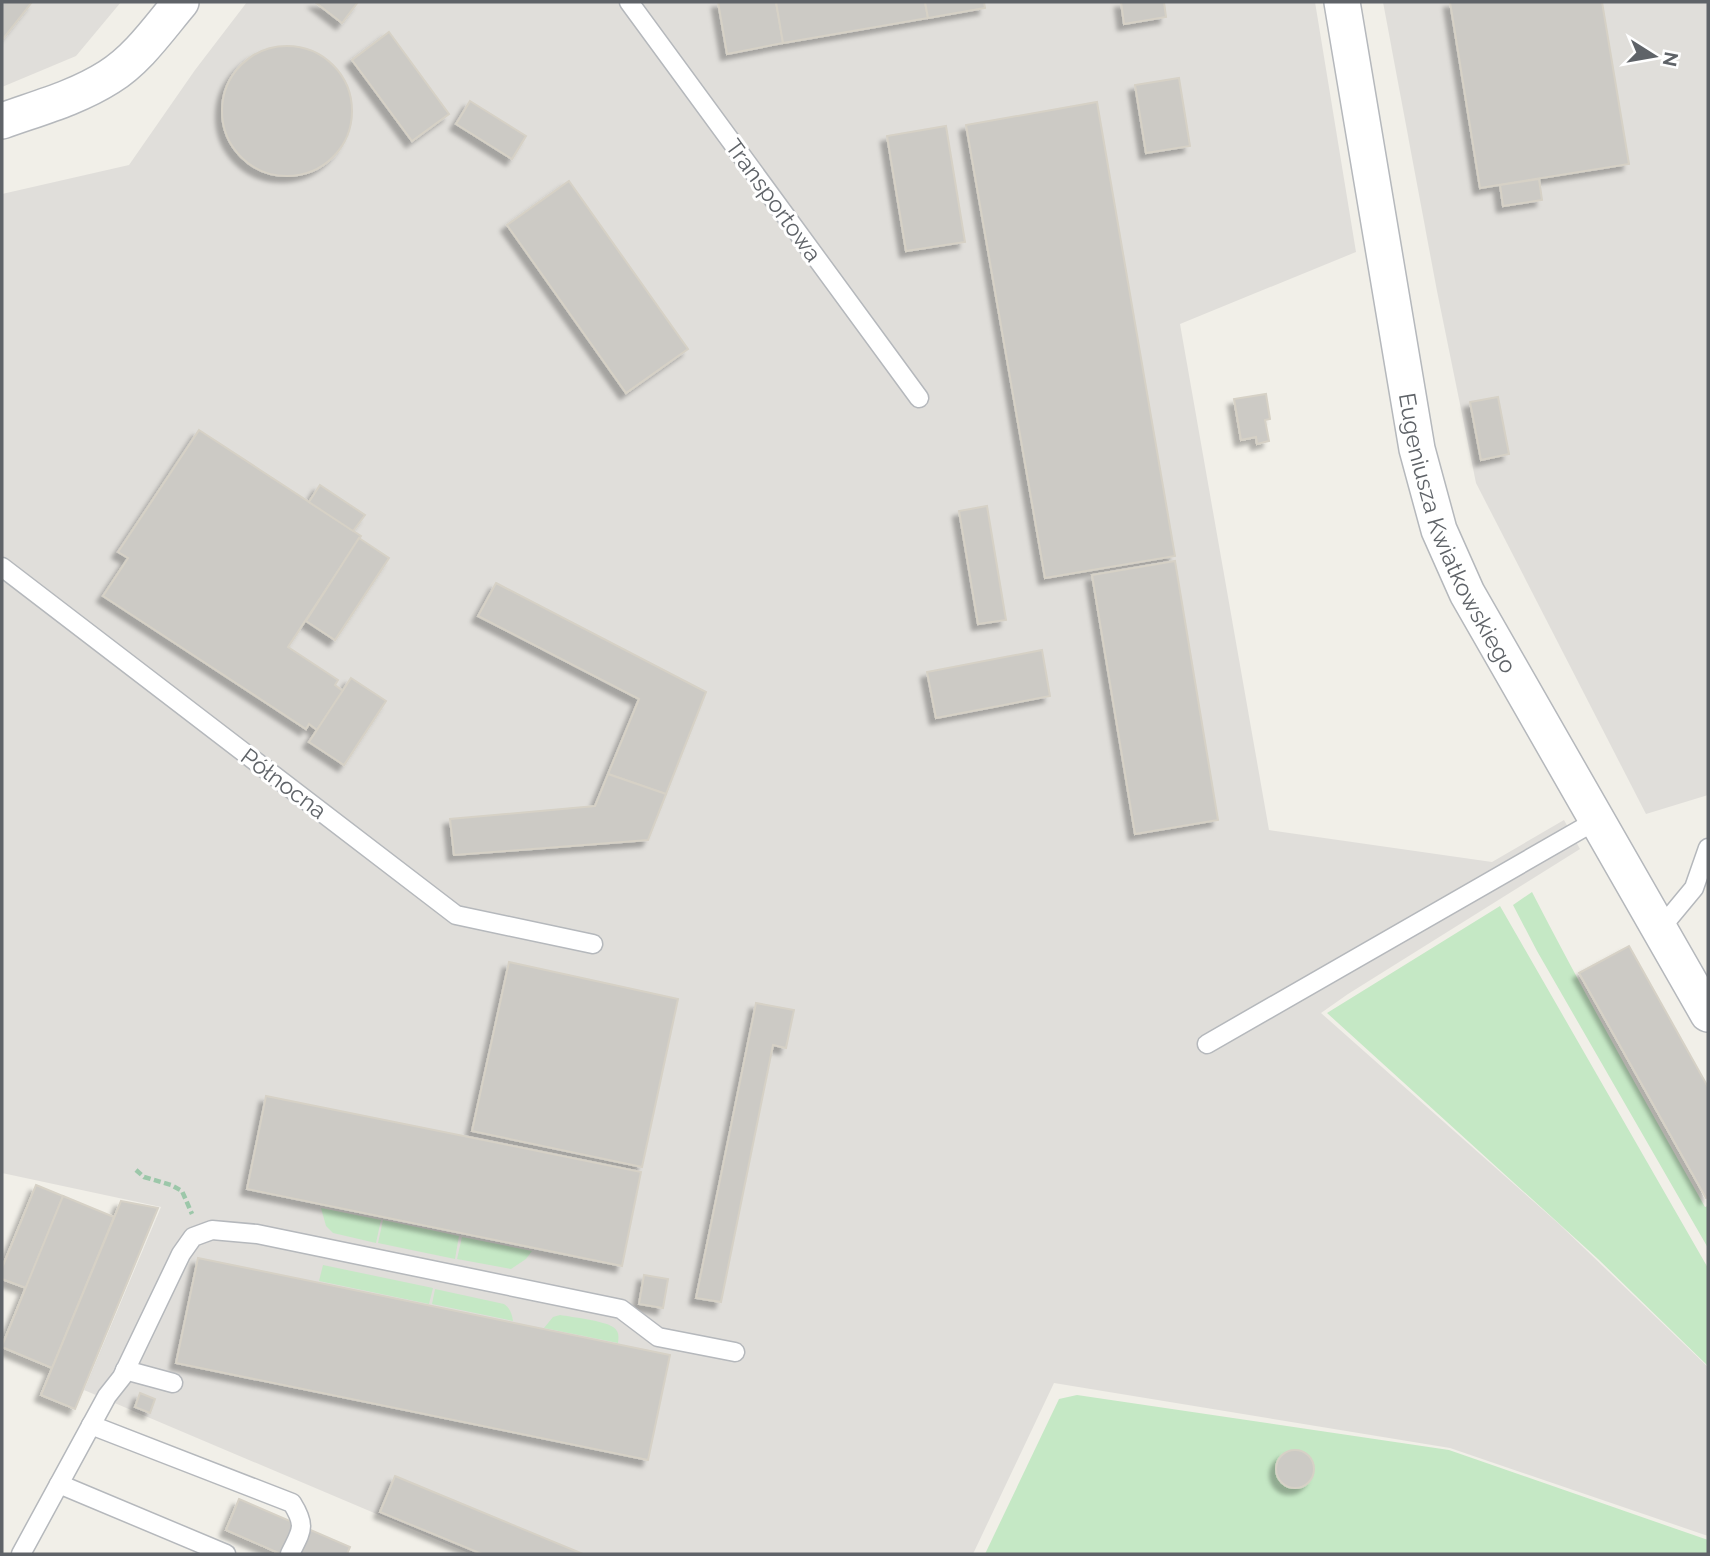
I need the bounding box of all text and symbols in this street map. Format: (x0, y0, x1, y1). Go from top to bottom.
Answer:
north arrow (1619, 21, 1689, 91)
text: N (1659, 50, 1683, 68)
street label: Transportowa (721, 134, 827, 266)
street label: Eugeniusza Kwiatkowskiego (1394, 391, 1523, 677)
street label: Północna (236, 742, 332, 824)

